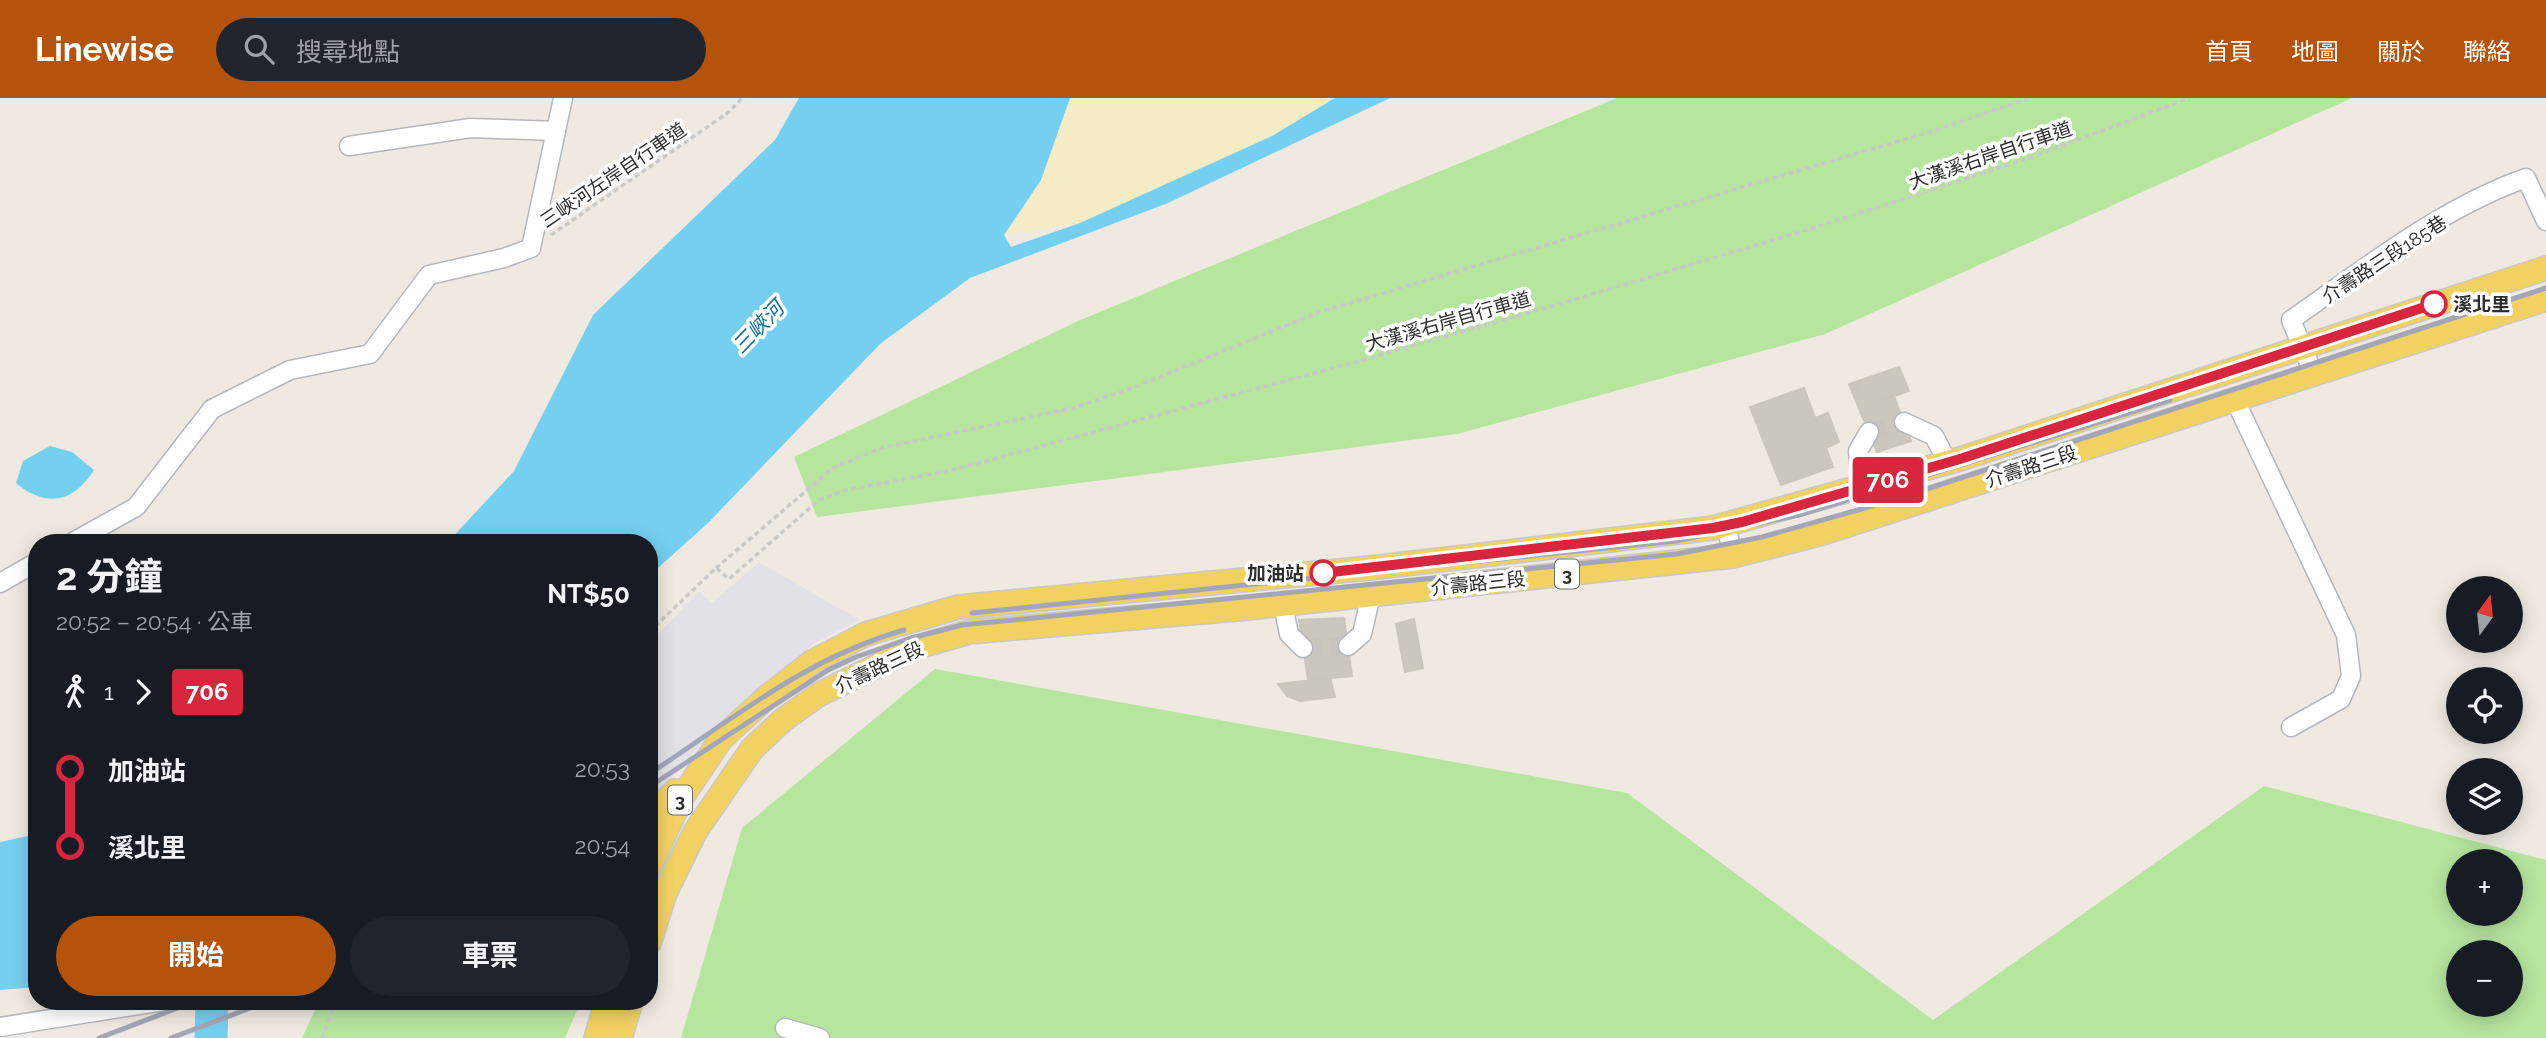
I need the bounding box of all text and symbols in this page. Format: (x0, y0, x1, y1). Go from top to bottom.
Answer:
search box (216, 18, 706, 81)
text: Linewise (35, 30, 174, 69)
icon: search (240, 30, 278, 68)
text: 搜尋地點 (296, 37, 400, 67)
text: 首頁 (2205, 37, 2253, 66)
text: 地圖 (2291, 37, 2339, 66)
text: 關於 (2377, 37, 2425, 66)
text: 聯絡 (2463, 37, 2511, 66)
street label: 大漢溪右岸自行車道 (1906, 117, 2074, 193)
street label: 三峽河左岸自行車道 (536, 118, 690, 232)
street label: 介壽路三段185巷 (2318, 211, 2450, 307)
street label: 大漢溪右岸自行車道 (1363, 287, 1533, 355)
marker: 溪北里 (2421, 291, 2447, 317)
water label: 三峽河 (727, 293, 792, 358)
place label: 溪北里 (2453, 293, 2510, 315)
street label: 介壽路三段 (1982, 441, 2080, 491)
line badge: 706 (1848, 457, 1928, 503)
text: 706 (1867, 465, 1909, 494)
text: 2 分鐘 (56, 554, 163, 599)
marker: 加油站 (1310, 560, 1336, 586)
road number: 3 (1555, 560, 1579, 588)
place label: 加油站 (1247, 562, 1304, 584)
street label: 介壽路三段 (1430, 567, 1526, 599)
north arrow (2446, 576, 2524, 653)
map controls (2446, 576, 2523, 1017)
text: NT$50 (547, 579, 630, 609)
text: 20:52 – 20:54 · 公車 (56, 608, 253, 635)
street label: 介壽路三段 (831, 637, 927, 697)
button: locate (2446, 667, 2523, 744)
icon: walk (56, 673, 94, 711)
icon: forward (124, 673, 162, 711)
text: 706 (186, 677, 229, 706)
text: 1 (104, 678, 114, 705)
text: 20:53 (575, 755, 630, 782)
text: 加油站 (108, 756, 186, 786)
button: layers (2446, 758, 2523, 835)
road number: 3 (668, 786, 692, 814)
text: 20:54 (575, 832, 630, 859)
text: 溪北里 (108, 833, 186, 863)
button: + (2446, 849, 2523, 926)
button: 開始 (56, 916, 336, 996)
button: 車票 (350, 916, 630, 996)
button: − (2446, 940, 2523, 1017)

